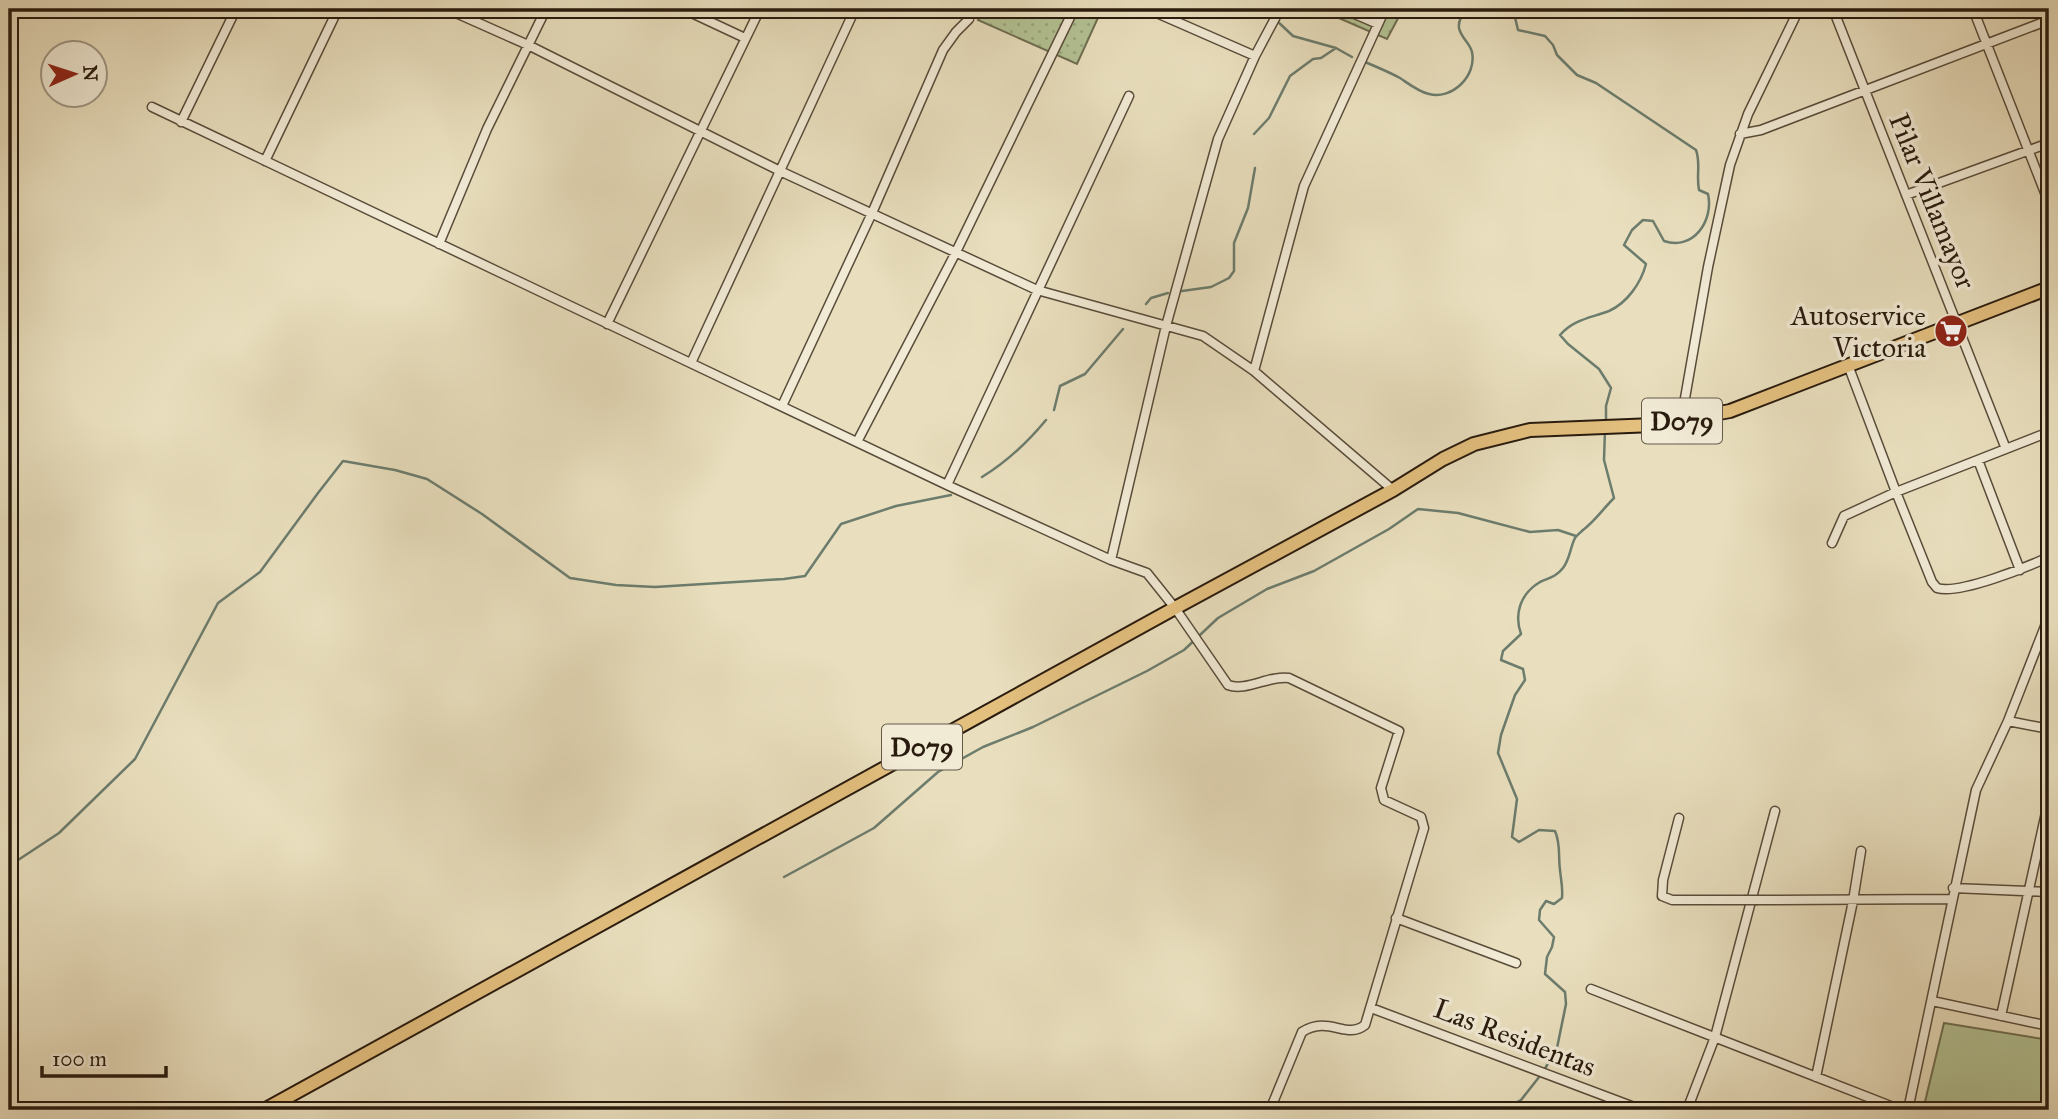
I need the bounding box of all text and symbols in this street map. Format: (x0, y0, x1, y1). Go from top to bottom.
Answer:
north arrow (38, 38, 108, 108)
text: N (79, 64, 102, 82)
street label: Pilar Villamayor (1881, 108, 1984, 295)
place label: Autoservice Victoria (1790, 298, 1926, 365)
supermarket icon: Autoservice Victoria (1932, 312, 1970, 350)
road number: D079 (1642, 398, 1722, 444)
road number: D079 (882, 724, 962, 769)
street label: Las Residentas (1429, 991, 1601, 1084)
scale bar (42, 1035, 166, 1079)
text: 100 m (52, 1046, 107, 1072)

